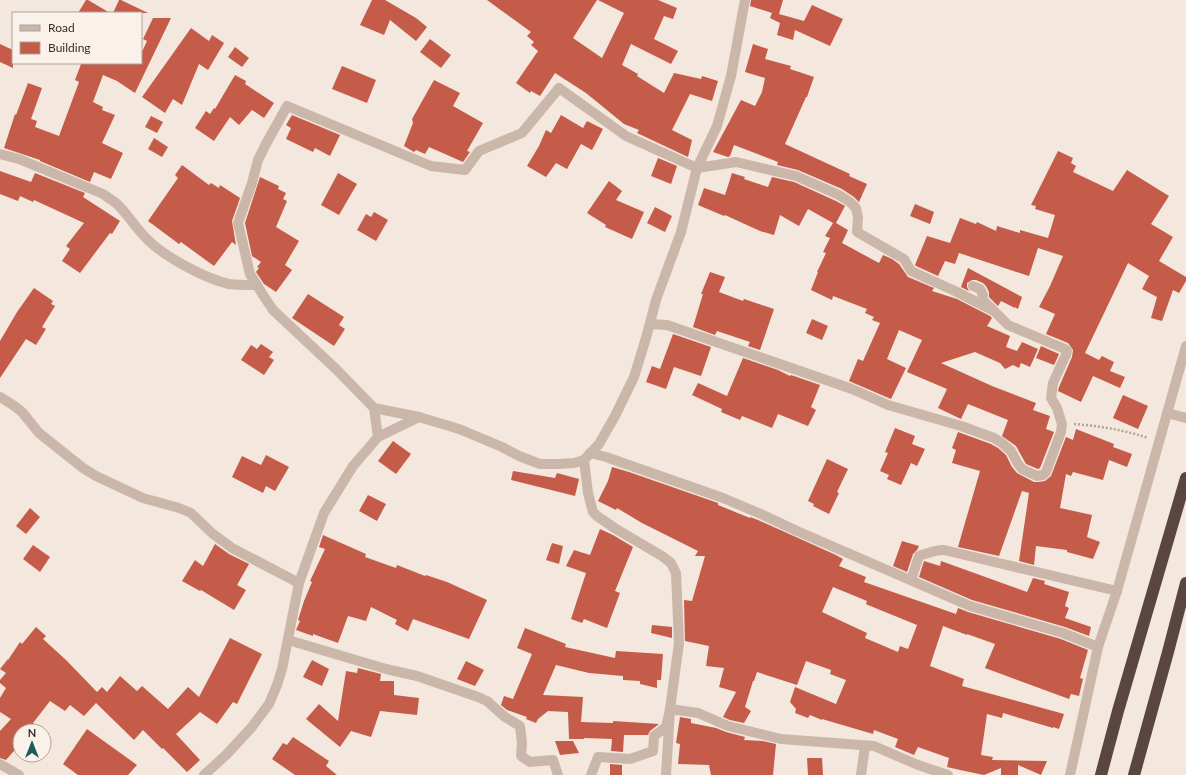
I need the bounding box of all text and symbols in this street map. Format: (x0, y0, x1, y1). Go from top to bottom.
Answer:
legend (12, 12, 142, 64)
text: Road (48, 20, 75, 35)
text: Building (48, 40, 91, 55)
north arrow (12, 723, 52, 763)
text: N (28, 726, 36, 739)

